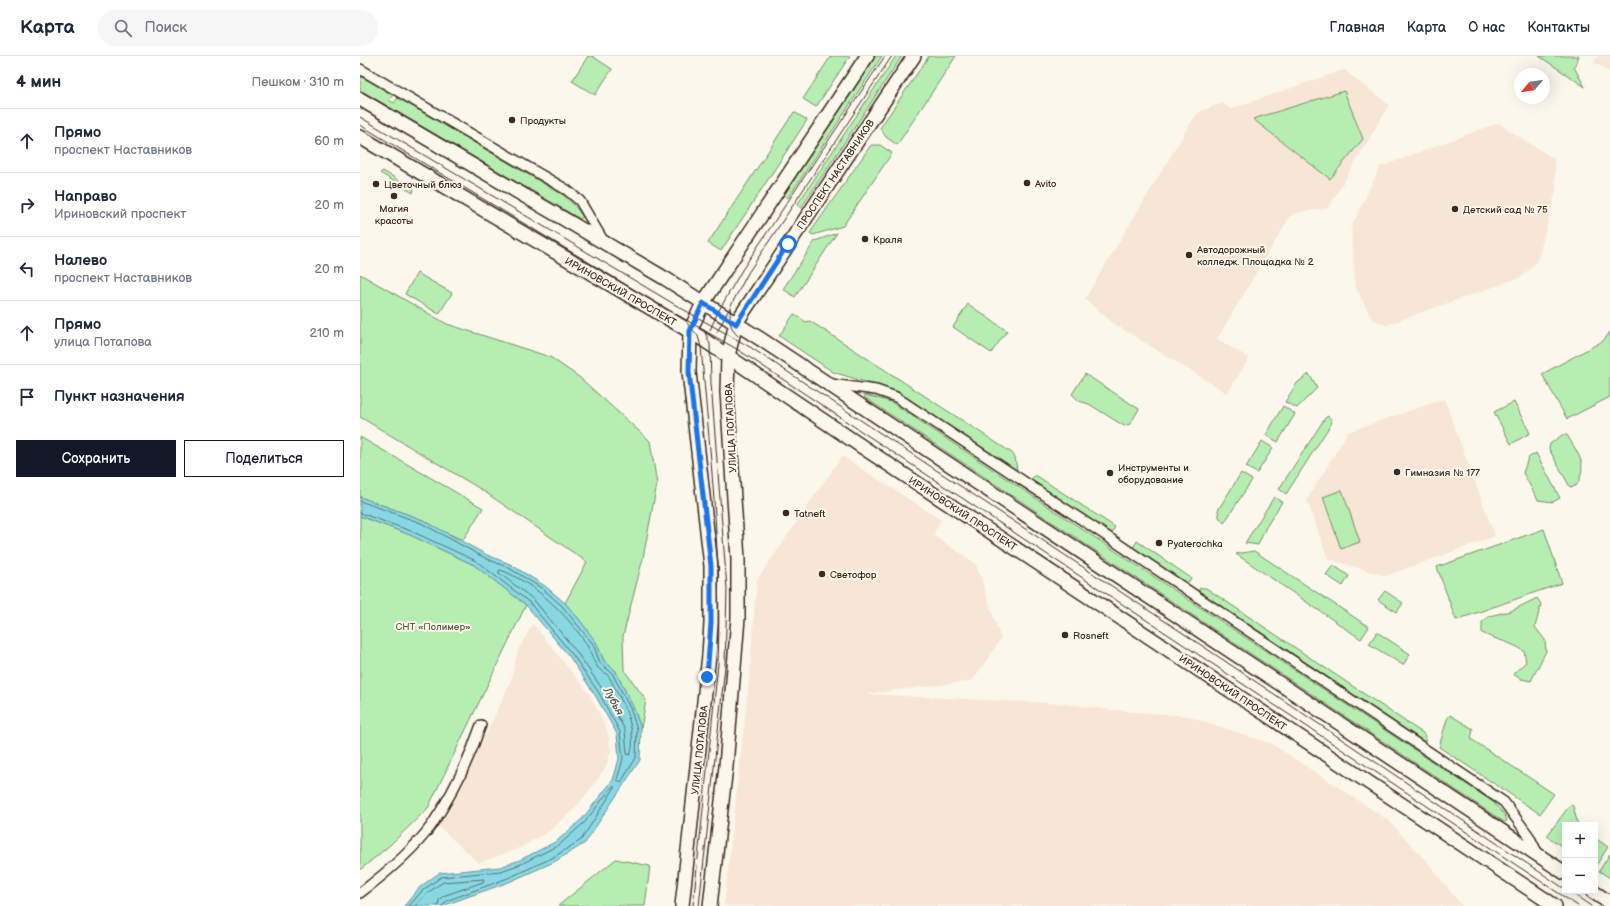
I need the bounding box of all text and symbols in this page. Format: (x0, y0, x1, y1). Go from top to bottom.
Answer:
search box (98, 10, 378, 46)
text: Карта (20, 16, 74, 39)
icon: search (112, 17, 134, 39)
text: Поиск (144, 18, 187, 37)
text: Главная (1330, 19, 1385, 36)
text: Карта (1407, 19, 1446, 36)
text: О нас (1468, 19, 1505, 36)
text: Контакты (1527, 19, 1590, 36)
north arrow (1514, 68, 1550, 104)
text: 4 мин (16, 72, 61, 92)
text: Пешком · 310 m (252, 74, 344, 90)
marker: Продукты (507, 115, 517, 125)
place label: Продукты (520, 115, 566, 127)
street label: ПРОСПЕКТ НАСТАВНИКОВ (795, 117, 877, 232)
text: Прямо (54, 123, 101, 142)
icon: ahead (16, 130, 38, 152)
text: 60 m (314, 133, 344, 149)
text: проспект Наставников (54, 142, 192, 158)
marker: Avito (1022, 178, 1032, 188)
place label: Avito (1035, 178, 1057, 190)
marker: Цветочный блюз (371, 179, 381, 189)
place label: Цветочный блюз (384, 179, 462, 191)
text: Направо (54, 187, 117, 206)
marker: Магия красоты (389, 191, 399, 201)
icon: right (16, 194, 38, 216)
text: 20 m (314, 197, 344, 213)
place label: Магия красоты (375, 203, 413, 227)
marker: Детский сад № 75 (1450, 204, 1460, 214)
place label: Детский сад № 75 (1463, 204, 1548, 216)
text: Ириновский проспект (54, 206, 186, 222)
marker: Краля (860, 234, 870, 244)
place label: Краля (873, 234, 903, 246)
route start (779, 235, 797, 253)
place label: Автодорожный колледж. Площадка № 2 (1196, 244, 1314, 268)
marker: Автодорожный колледж. Площадка № 2 (1184, 250, 1194, 260)
text: Налево (54, 251, 107, 270)
street label: ИРИНОВСКИЙ ПРОСПЕКТ (563, 255, 679, 329)
icon: left (16, 258, 38, 280)
text: 20 m (314, 261, 344, 277)
text: проспект Наставников (54, 270, 192, 286)
text: Прямо (54, 315, 101, 334)
icon: ahead (16, 322, 38, 344)
text: 210 m (310, 325, 344, 341)
text: улица Потапова (54, 334, 152, 350)
street label: УЛИЦА ПОТАПОВА (723, 382, 739, 473)
icon: arrive (16, 386, 38, 408)
text: Пункт назначения (54, 387, 185, 406)
button: Сохранить (16, 440, 176, 477)
button: Поделиться (184, 440, 344, 477)
place label: Инструменты и оборудование (1118, 462, 1189, 486)
marker: Гимназия № 177 (1392, 467, 1402, 477)
place label: Гимназия № 177 (1405, 467, 1480, 479)
marker: Инструменты и оборудование (1105, 468, 1115, 478)
street label: ИРИНОВСКИЙ ПРОСПЕКТ (906, 474, 1019, 553)
marker: Tatneft (781, 508, 791, 518)
place label: Tatneft (794, 508, 825, 520)
marker: Pyaterochka (1154, 538, 1164, 548)
place label: Pyaterochka (1167, 538, 1223, 550)
marker: Светофор (817, 569, 827, 579)
place label: Светофор (830, 569, 877, 581)
park label: СНТ «Полимер» (395, 621, 471, 633)
marker: Rosneft (1060, 630, 1070, 640)
place label: Rosneft (1073, 630, 1108, 642)
street label: ИРИНОВСКИЙ ПРОСПЕКТ (1177, 652, 1289, 733)
route end (698, 668, 716, 686)
water label: Лубья (600, 684, 626, 717)
street label: УЛИЦА ПОТАПОВА (689, 704, 711, 795)
map controls (1562, 822, 1598, 894)
button: + (1562, 822, 1598, 858)
button: − (1562, 858, 1598, 894)

